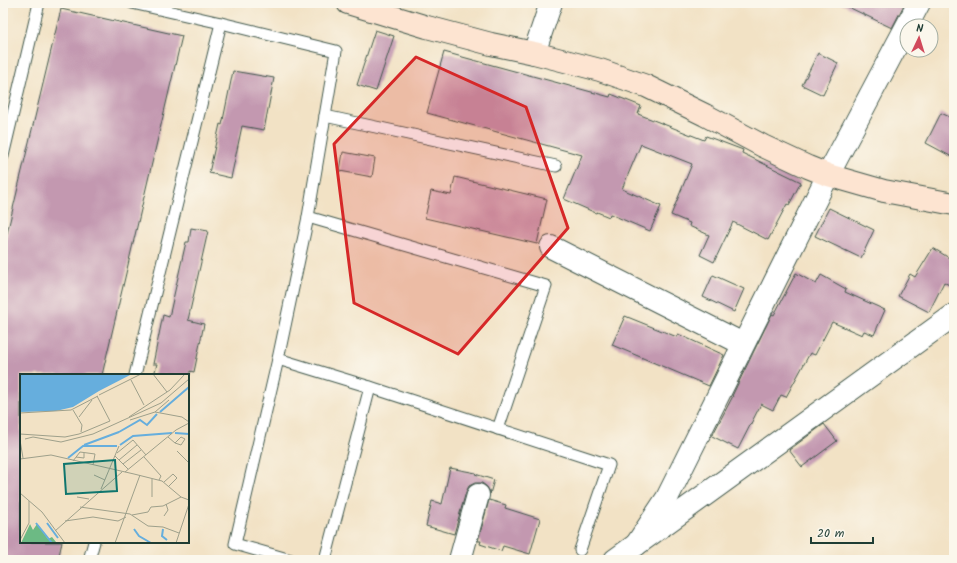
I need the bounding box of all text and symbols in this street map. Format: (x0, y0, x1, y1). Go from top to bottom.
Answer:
north arrow (899, 18, 939, 58)
text: N (916, 20, 924, 38)
inset map (20, 374, 189, 543)
scale bar (811, 519, 873, 545)
text: 20 m (817, 524, 845, 543)

